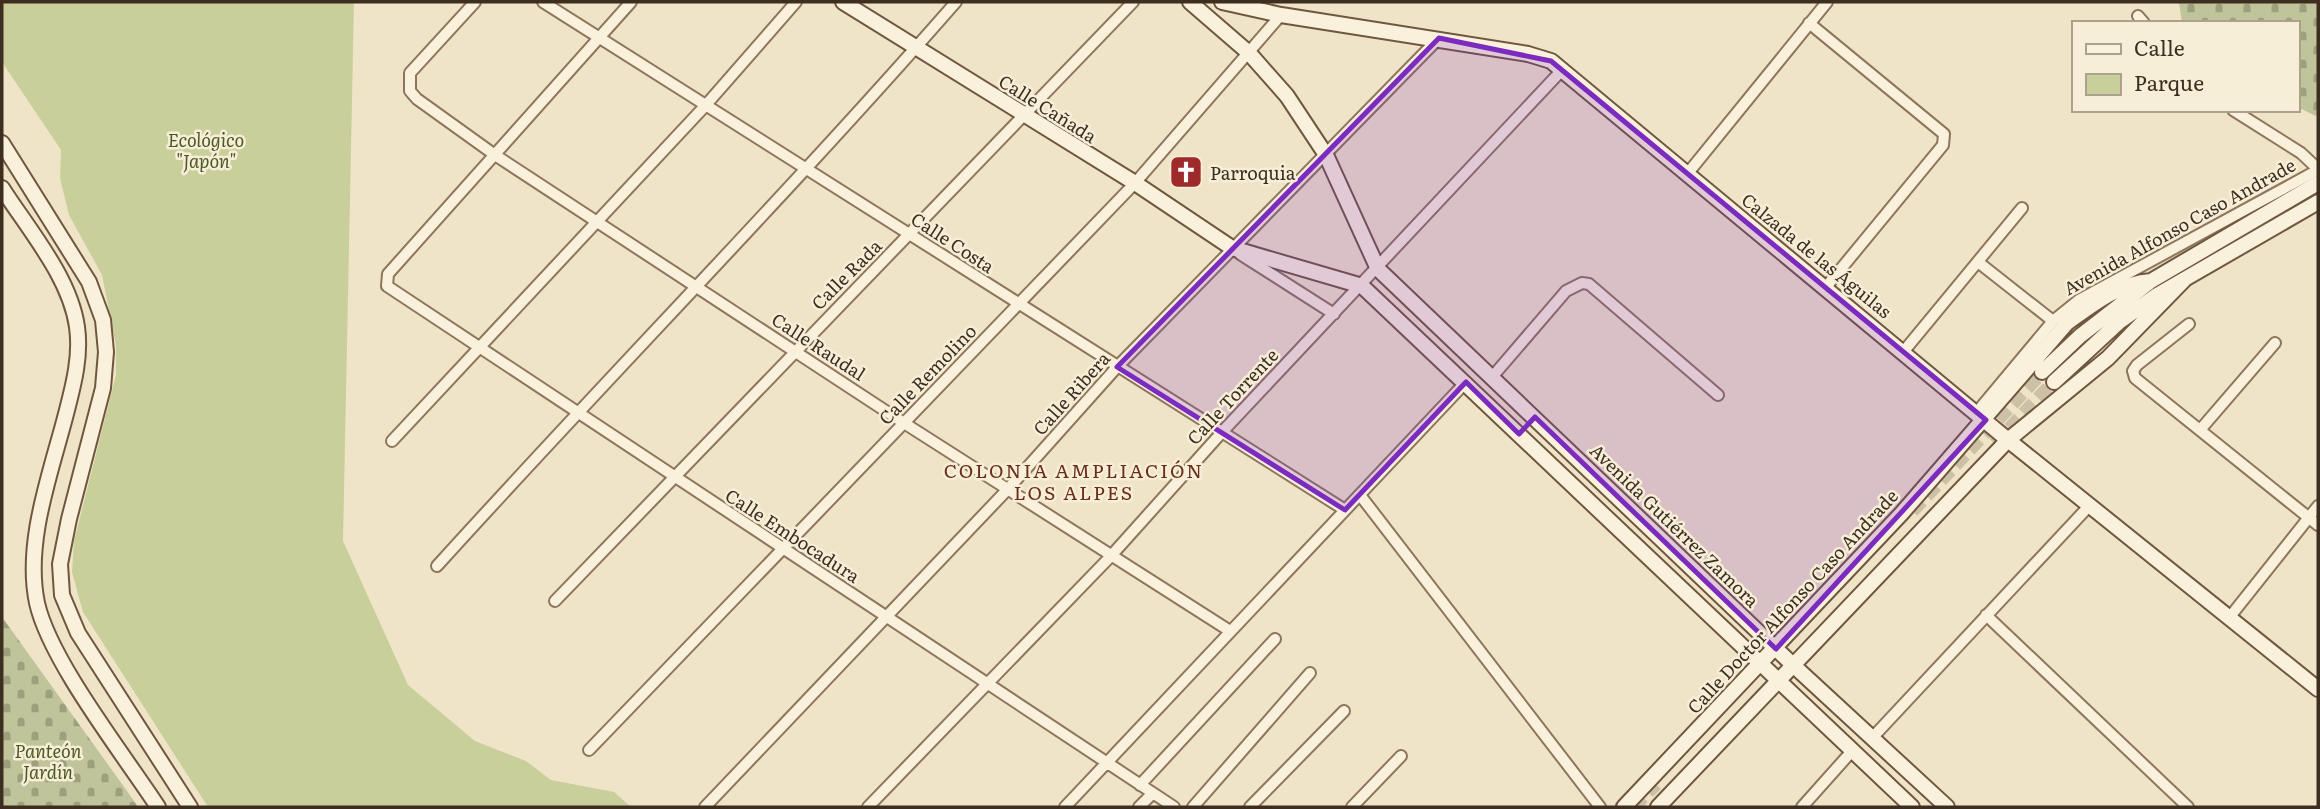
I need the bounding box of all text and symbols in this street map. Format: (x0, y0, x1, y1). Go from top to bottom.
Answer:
legend (2072, 21, 2299, 112)
text: Calle (2134, 31, 2185, 62)
text: Parque (2134, 66, 2204, 97)
street label: Calle Cañada (994, 67, 1103, 149)
park label: Ecológico "Japón" (168, 126, 244, 174)
street label: Avenida Alfonso Caso Andrade (2058, 151, 2300, 301)
church icon: Parroquia (1167, 153, 1205, 191)
place label: Parroquia (1210, 159, 1296, 186)
street label: Calzada de las Águilas (1736, 186, 1898, 324)
street label: Calle Costa (906, 205, 1000, 279)
street label: Calle Rada (805, 232, 888, 315)
street label: Calle Raudal (767, 306, 871, 386)
street label: Calle Remolino (872, 318, 982, 430)
street label: Calle Torrente (1180, 342, 1284, 450)
street label: Calle Ribera (1026, 345, 1116, 441)
street label: Avenida Gutiérrez Zamora (1584, 437, 1766, 613)
district label: COLONIA AMPLIACIÓN LOS ALPES (944, 456, 1204, 506)
street label: Calle Embocadura (720, 481, 866, 589)
street label: Calle Doctor Alfonso Caso Andrade (1680, 483, 1904, 719)
park label: Panteón Jardín (15, 737, 82, 785)

